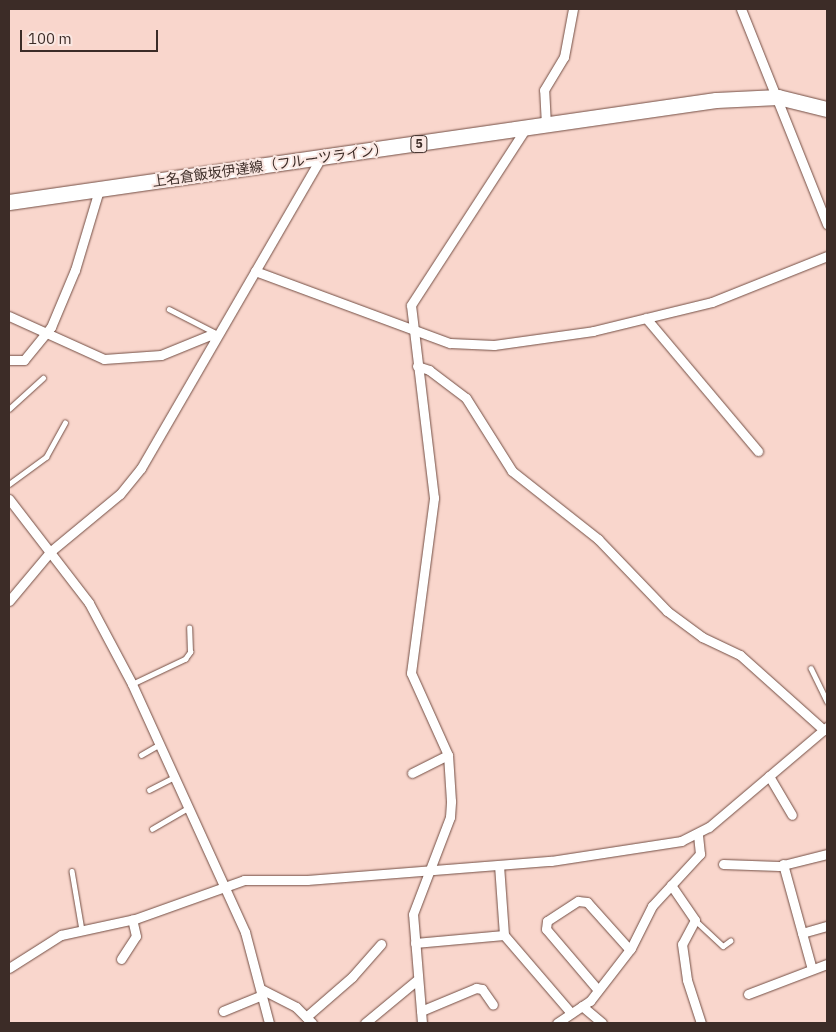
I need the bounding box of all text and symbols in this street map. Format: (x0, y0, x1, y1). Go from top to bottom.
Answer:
scale bar (22, 20, 160, 52)
text: 100 m (28, 29, 72, 48)
road number: 5 (410, 134, 428, 154)
street label: 上名倉飯坂伊達線（フルーツライン） (151, 140, 389, 190)

